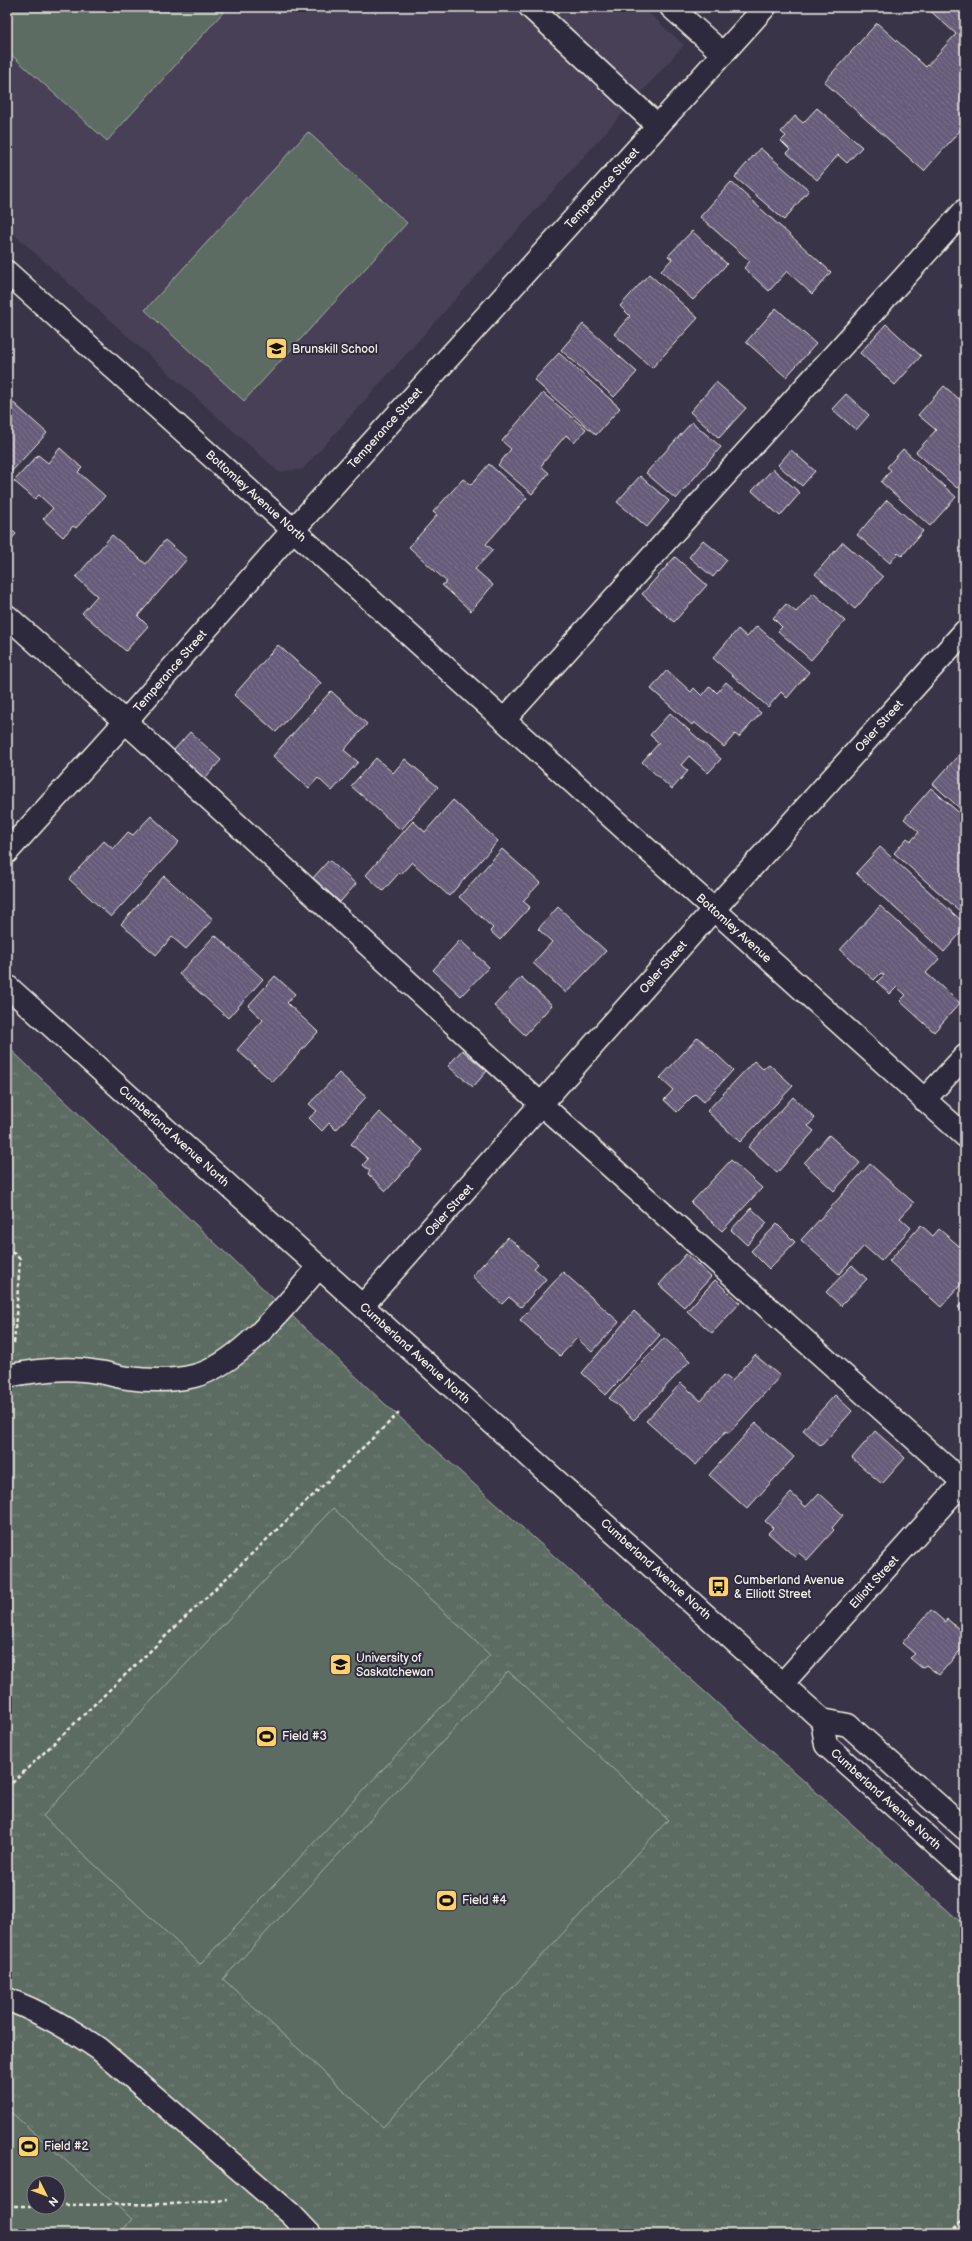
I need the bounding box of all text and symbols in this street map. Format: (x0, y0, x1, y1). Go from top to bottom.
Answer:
street label: Temperance Street (562, 144, 643, 232)
school or university icon: Brunskill School (263, 336, 289, 362)
place label: Brunskill School (292, 342, 378, 357)
street label: Temperance Street (345, 384, 426, 472)
street label: Bottomley Avenue North (202, 447, 309, 546)
street label: Temperance Street (131, 627, 210, 716)
street label: Osler Street (852, 697, 907, 756)
street label: Bottomley Avenue (693, 891, 775, 966)
street label: Osler Street (636, 938, 691, 997)
street label: Cumberland Avenue North (115, 1083, 232, 1190)
street label: Osler Street (422, 1181, 477, 1240)
street label: Cumberland Avenue North (356, 1300, 473, 1407)
street label: Cumberland Avenue North (597, 1516, 714, 1623)
street label: Elliott Street (847, 1553, 902, 1612)
place label: Cumberland Avenue & Elliott Street (734, 1573, 844, 1602)
bus stop icon: Cumberland Avenue & Elliott Street (705, 1574, 731, 1600)
place label: University of Saskatchewan (356, 1651, 434, 1680)
school or university icon: University of Saskatchewan (328, 1652, 354, 1678)
sports icon: Field #3 (254, 1723, 280, 1749)
place label: Field #3 (282, 1729, 327, 1744)
street label: Cumberland Avenue North (827, 1746, 944, 1853)
sports icon: Field #4 (433, 1887, 459, 1913)
place label: Field #4 (462, 1893, 508, 1908)
sports icon: Field #2 (15, 2133, 41, 2159)
place label: Field #2 (44, 2139, 89, 2154)
north arrow (26, 2175, 66, 2215)
text: N (45, 2194, 61, 2209)

